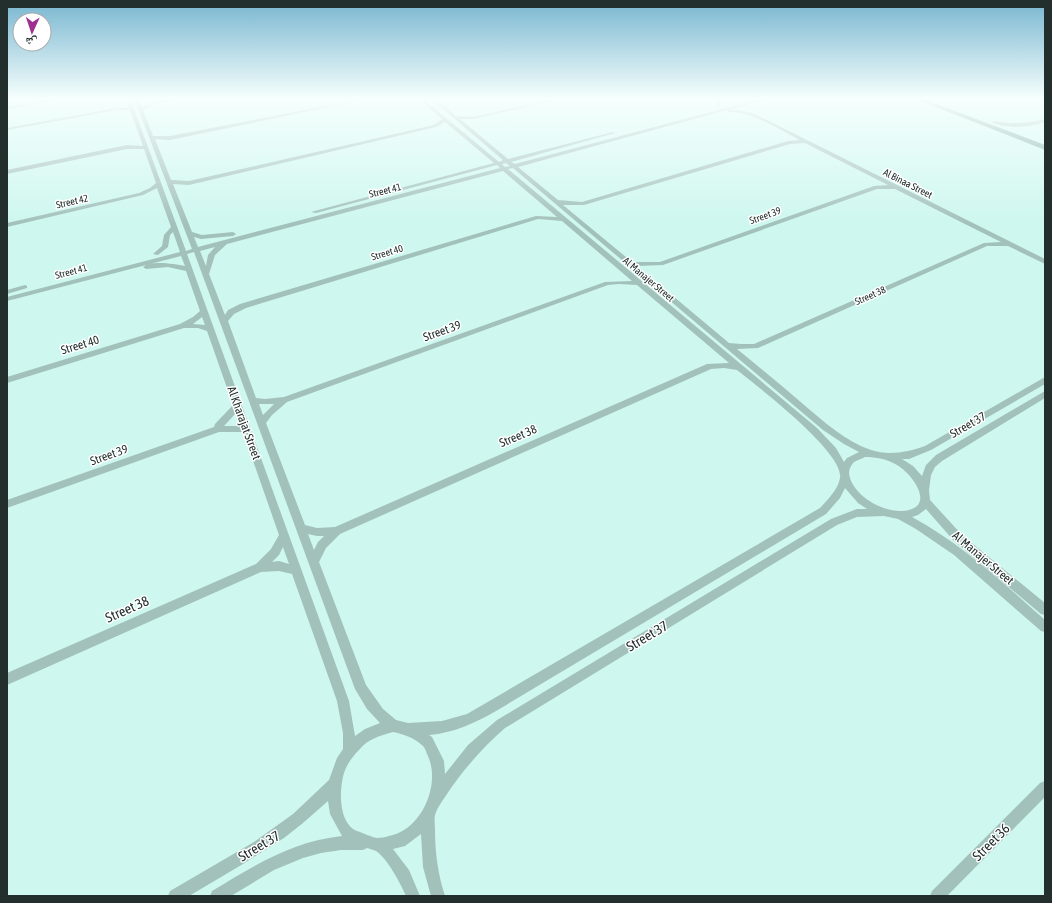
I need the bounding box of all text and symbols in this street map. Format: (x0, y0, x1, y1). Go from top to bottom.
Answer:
north arrow (12, 12, 52, 52)
text: ش (25, 34, 38, 48)
street label: Al Binaa Street (881, 166, 934, 201)
street label: Street 41 (368, 181, 403, 200)
street label: Street 42 (55, 192, 90, 211)
street label: Street 39 (748, 205, 783, 226)
street label: Street 40 (370, 242, 405, 263)
street label: Al Manajer Street (621, 255, 676, 304)
street label: Street 41 (54, 262, 89, 281)
street label: Street 38 (853, 284, 888, 307)
street label: Street 39 (421, 318, 463, 344)
street label: Street 40 (59, 332, 101, 357)
street label: Al Kharajat Street (224, 385, 264, 462)
street label: Street 37 (947, 409, 989, 441)
street label: Street 38 (497, 422, 539, 450)
street label: Street 39 (88, 442, 130, 468)
street label: Al Manajer Street (950, 528, 1017, 588)
street label: Street 38 (103, 592, 152, 626)
street label: Street 37 (623, 617, 671, 655)
street label: Street 36 (969, 820, 1013, 864)
street label: Street 37 (235, 827, 283, 865)

